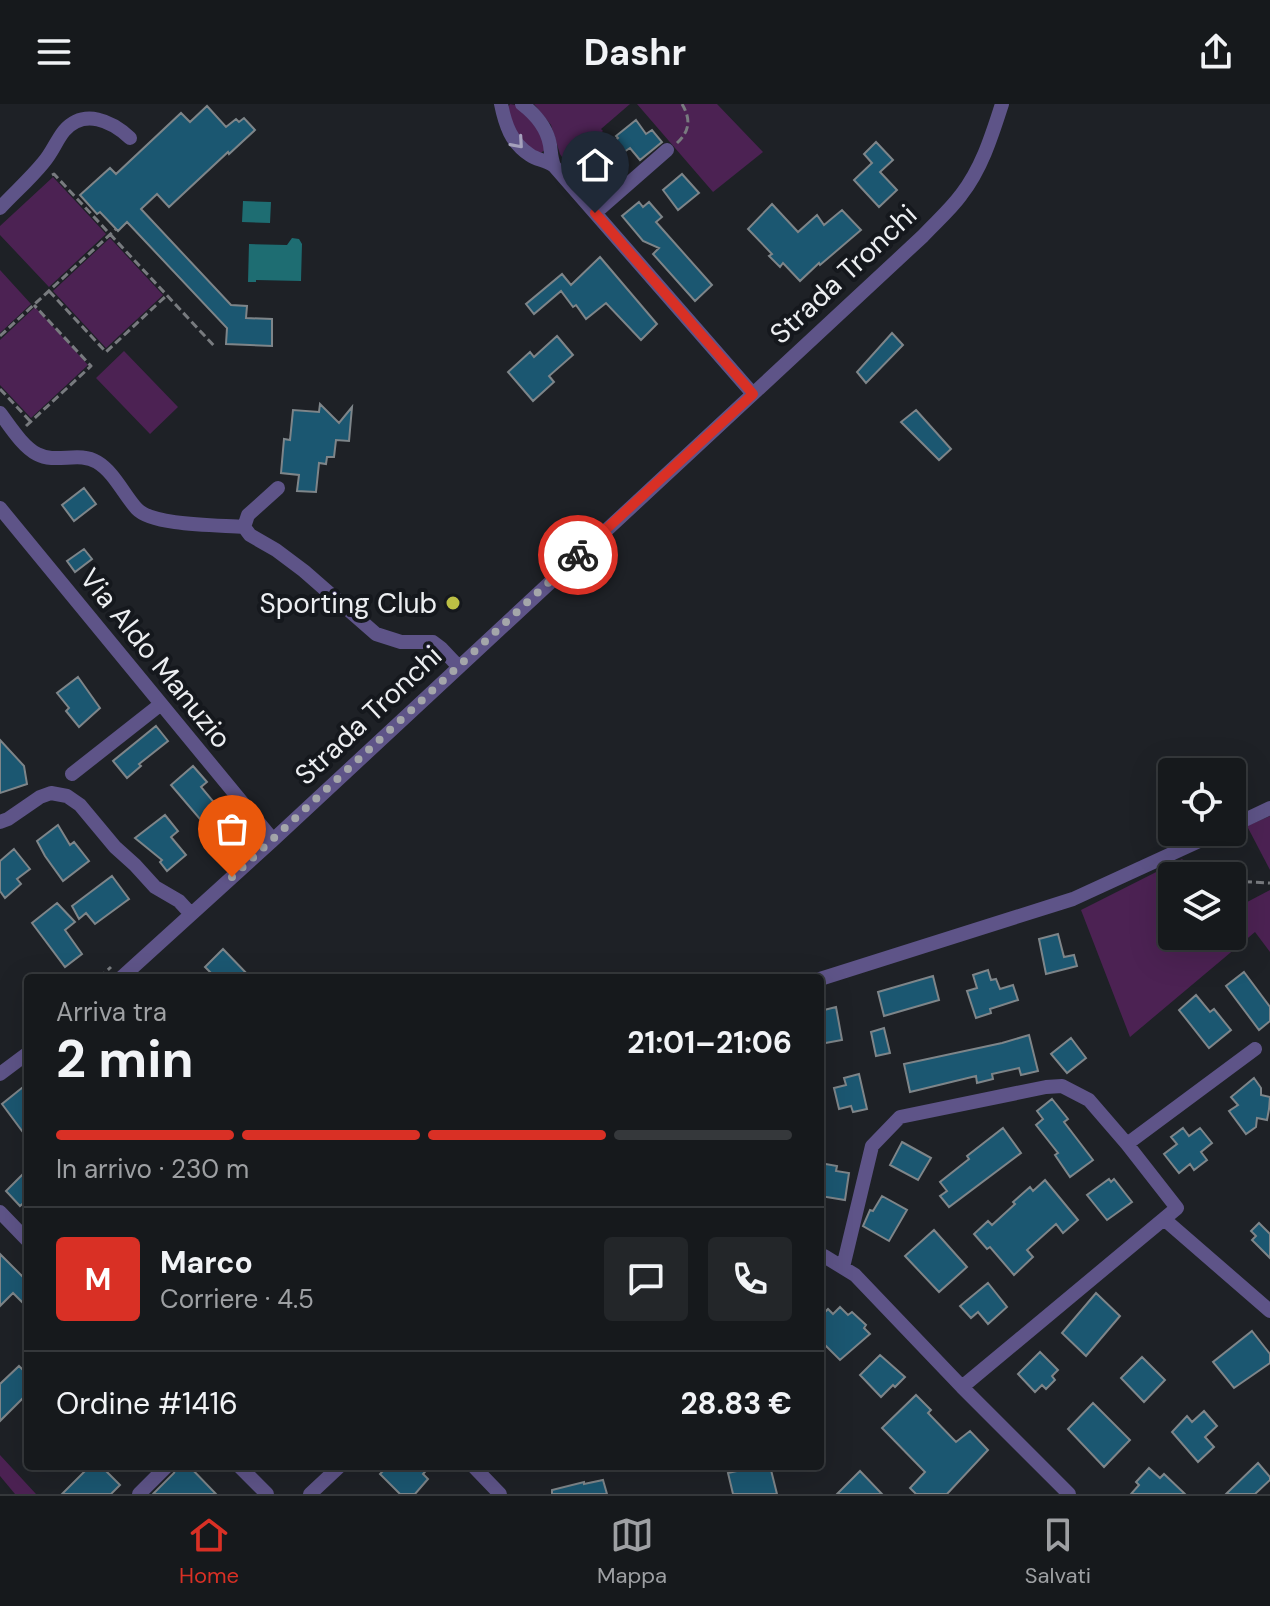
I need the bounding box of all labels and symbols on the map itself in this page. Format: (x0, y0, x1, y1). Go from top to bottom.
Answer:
pin (561, 131, 629, 213)
one-way arrow (508, 133, 523, 148)
street label: Strada Tronchi (762, 197, 925, 352)
courier (538, 515, 618, 595)
street label: Via Aldo Manuzio (71, 561, 240, 756)
place label: Sporting Club (260, 585, 437, 622)
marker: Sporting Club (444, 594, 462, 612)
street label: Strada Tronchi (287, 638, 450, 793)
pin (198, 795, 266, 877)

